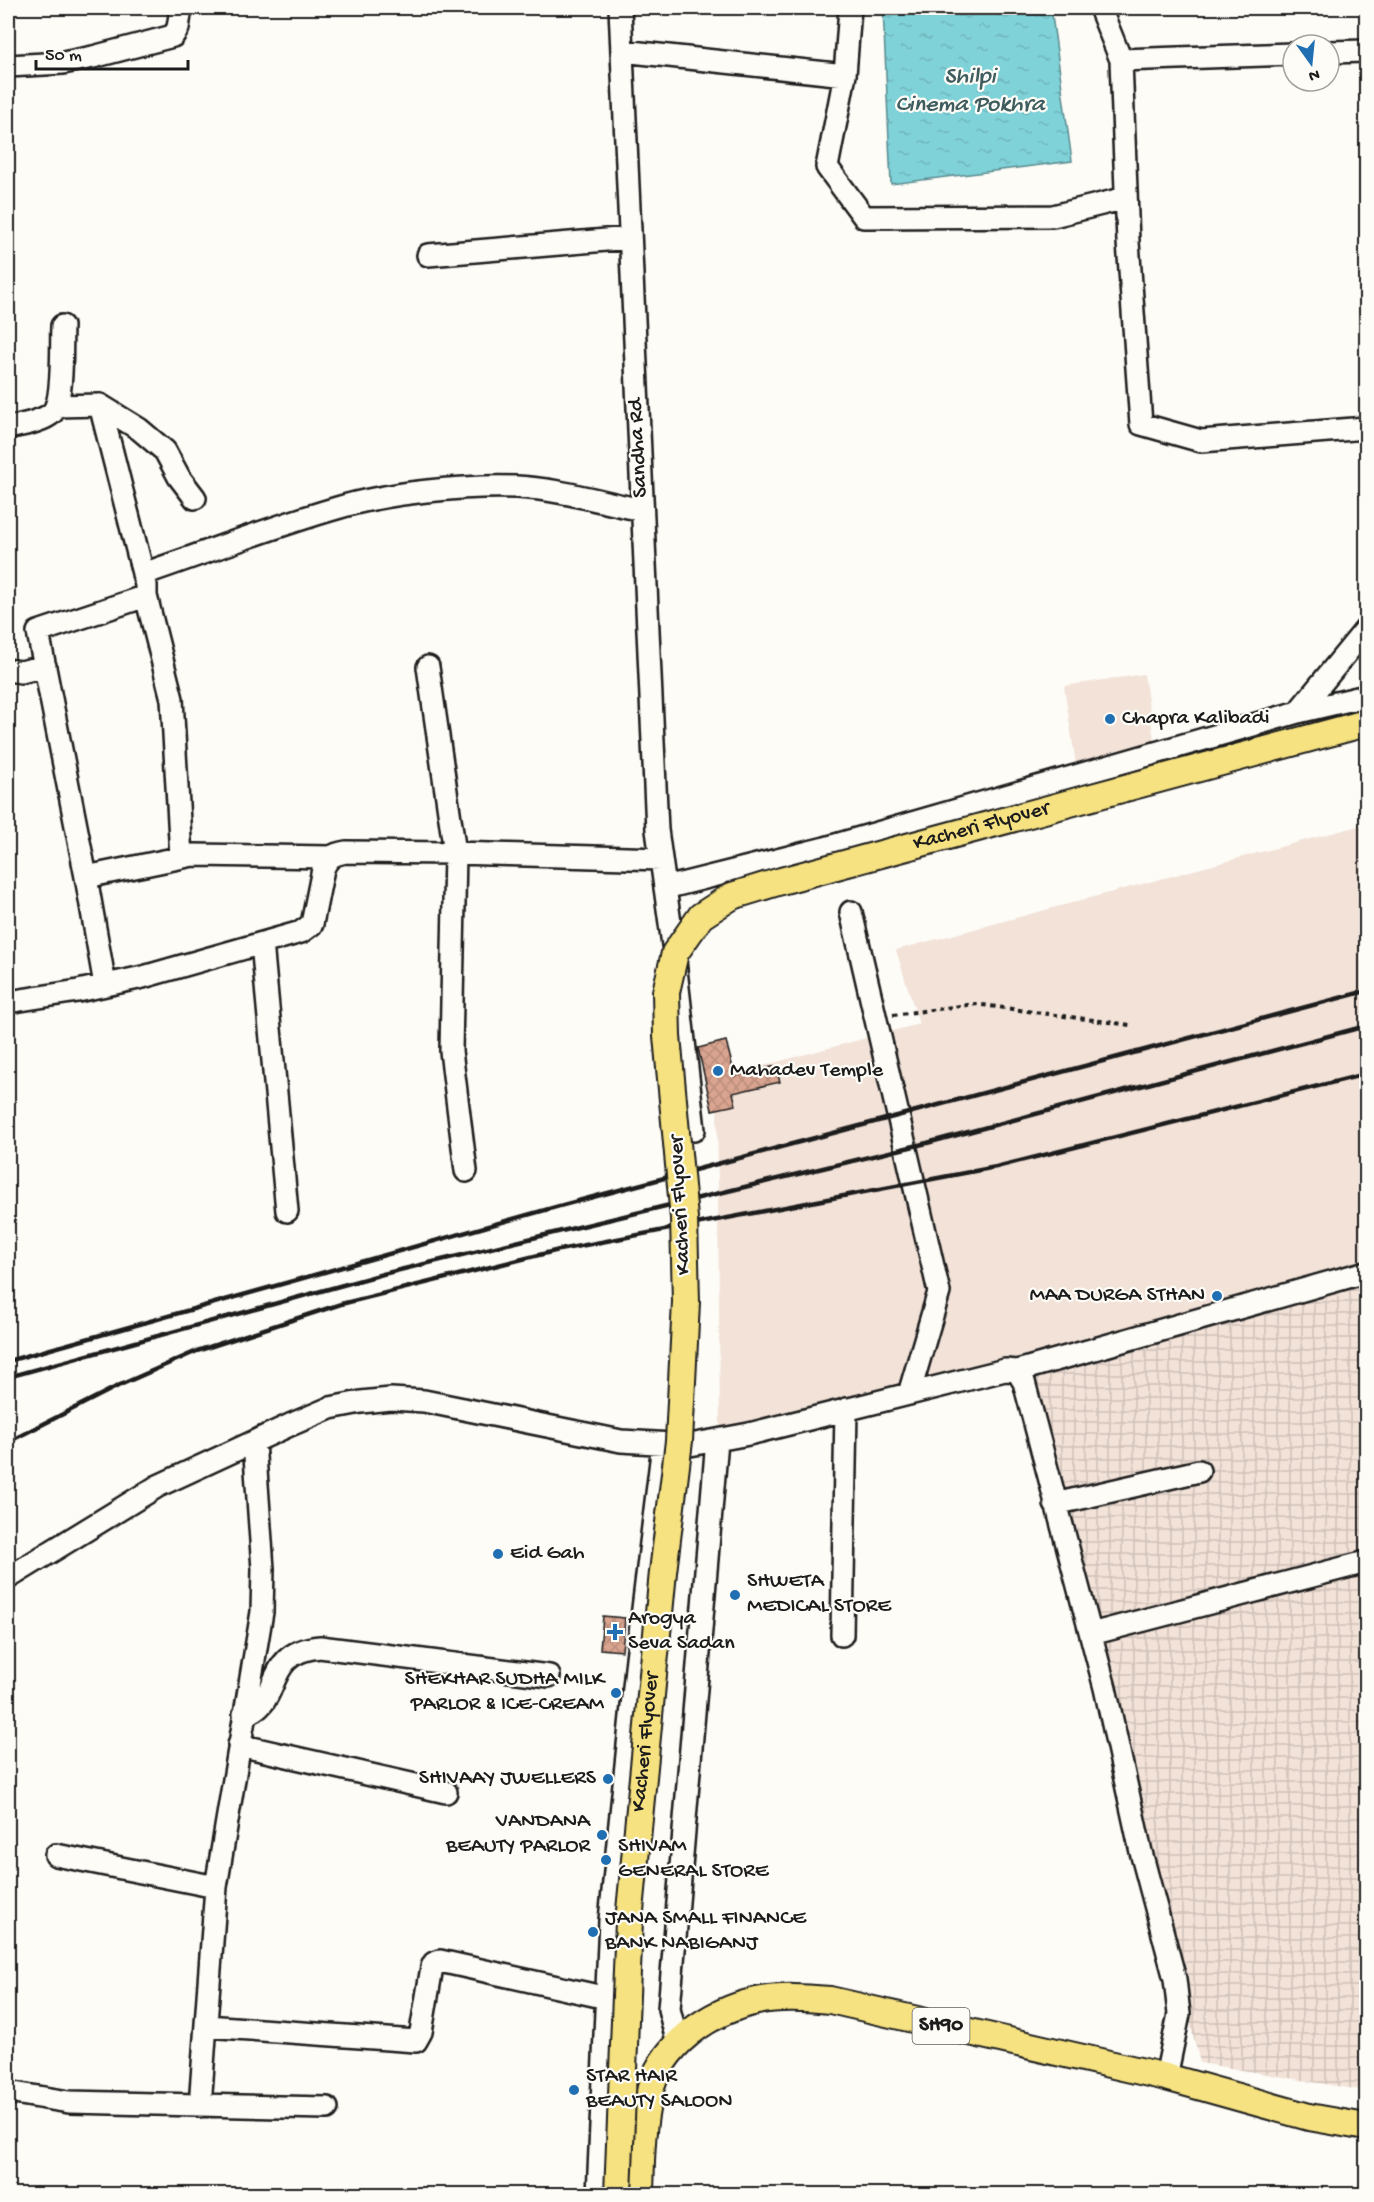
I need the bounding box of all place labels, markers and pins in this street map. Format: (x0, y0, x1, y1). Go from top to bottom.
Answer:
place label: Chapra Kalibadi (1122, 706, 1269, 732)
marker: Chapra Kalibadi (1103, 712, 1117, 726)
place label: Mahadev Temple (730, 1058, 884, 1084)
marker: Mahadev Temple (711, 1064, 725, 1078)
place label: MAA DURGA STHAN (1029, 1283, 1205, 1309)
marker: MAA DURGA STHAN (1210, 1289, 1224, 1303)
place label: Eid Gah (510, 1541, 585, 1567)
marker: Eid Gah (491, 1547, 505, 1561)
place label: SHWETA MEDICAL STORE (747, 1569, 892, 1620)
marker: SHWETA MEDICAL STORE (728, 1588, 742, 1602)
place label: Arogya Seva Sadan (628, 1606, 735, 1657)
marker: Arogya Seva Sadan (606, 1623, 624, 1641)
place label: SHEKHAR SUDHA MILK PARLOR & ICE-CREAM (404, 1667, 607, 1718)
marker: SHEKHAR SUDHA MILK PARLOR & ICE-CREAM (609, 1686, 623, 1700)
place label: SHIVAAY JWELLERS (419, 1766, 597, 1792)
marker: SHIVAAY JWELLERS (601, 1772, 615, 1786)
place label: VANDANA BEAUTY PARLOR (445, 1809, 591, 1860)
marker: VANDANA BEAUTY PARLOR (595, 1828, 609, 1842)
place label: SHIVAM GENERAL STORE (618, 1834, 770, 1885)
marker: SHIVAM GENERAL STORE (599, 1853, 613, 1867)
place label: JANA SMALL FINANCE BANK NABIGANJ (604, 1906, 807, 1957)
marker: JANA SMALL FINANCE BANK NABIGANJ (586, 1925, 600, 1939)
place label: STAR HAIR BEAUTY SALOON (585, 2064, 733, 2115)
marker: STAR HAIR BEAUTY SALOON (567, 2083, 581, 2097)

